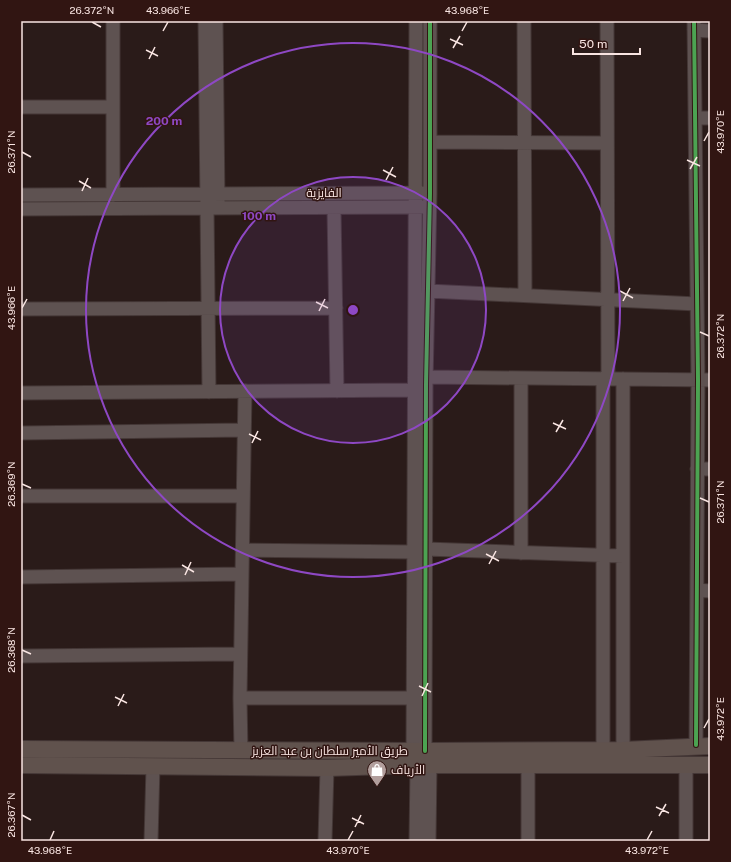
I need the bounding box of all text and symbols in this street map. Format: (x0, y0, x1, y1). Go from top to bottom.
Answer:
text: 26.372°N (70, 4, 114, 16)
text: 43.966°E (146, 4, 190, 16)
text: 43.968°E (445, 4, 489, 16)
scale bar (573, 30, 640, 56)
text: 50 m (579, 37, 607, 51)
text: 43.970°E (714, 110, 726, 154)
text: 200 m (146, 114, 182, 128)
text: 26.371°N (5, 131, 17, 174)
street label: الفايزية (306, 186, 342, 200)
text: 100 m (242, 209, 276, 223)
text: 43.966°E (5, 286, 17, 330)
centre of rings (346, 303, 360, 317)
text: 26.372°N (714, 314, 726, 358)
text: 26.369°N (5, 461, 17, 507)
text: 26.371°N (714, 481, 726, 524)
text: 26.368°N (5, 627, 17, 673)
text: 43.972°E (714, 697, 726, 741)
street label: طريق الأمير سلطان بن عبد العزيز (251, 744, 408, 758)
shop icon: الأرياف (366, 759, 388, 787)
place label: الأرياف (391, 763, 425, 777)
text: 26.367°N (5, 793, 17, 837)
text: 43.968°E (28, 844, 72, 856)
text: 43.970°E (326, 844, 370, 856)
text: 43.972°E (625, 844, 669, 856)

